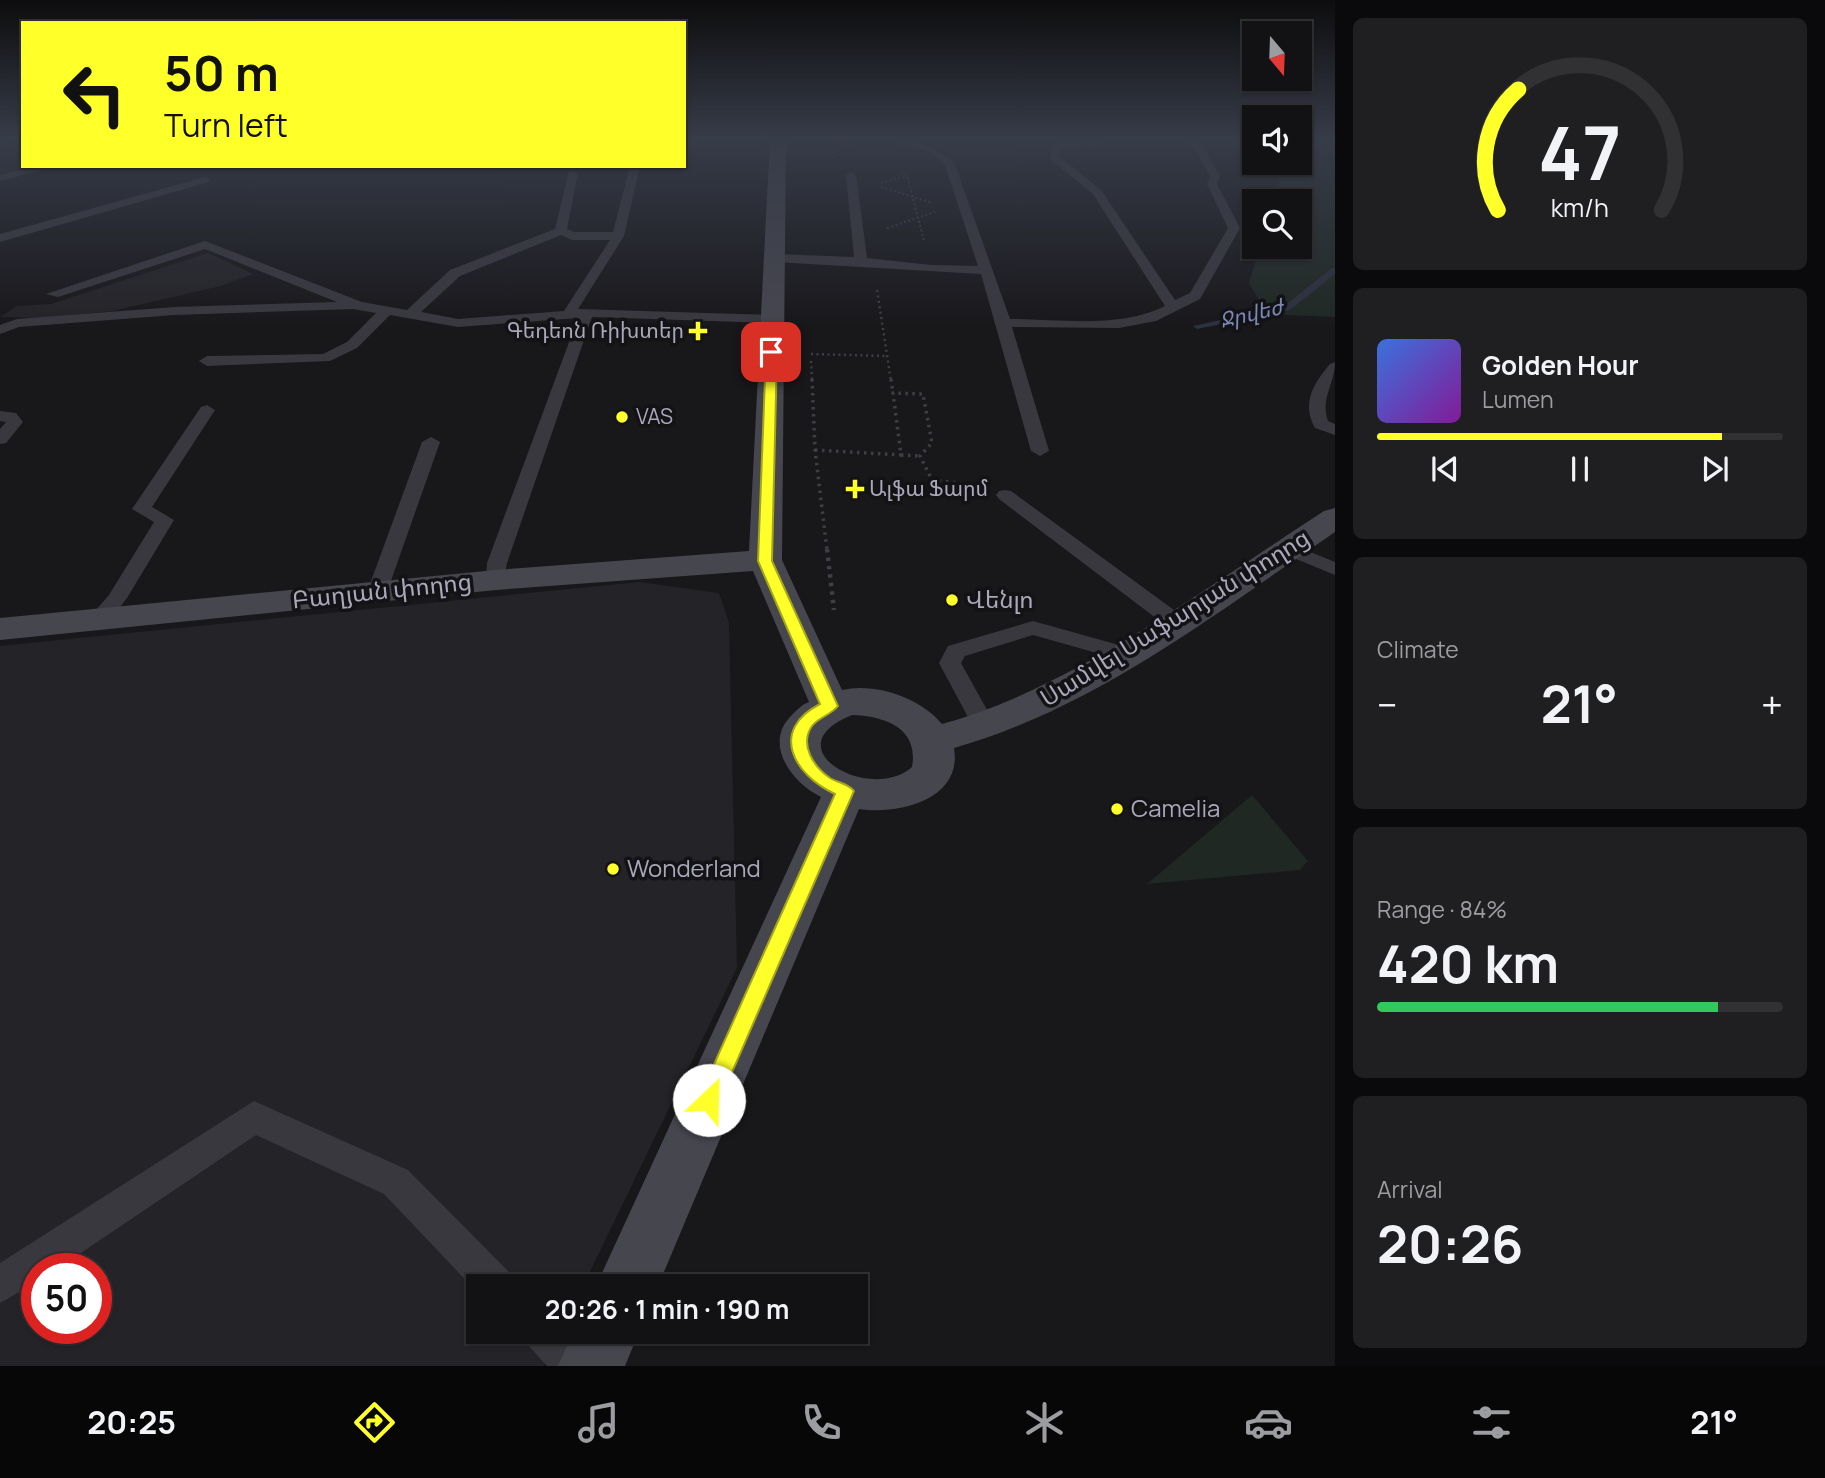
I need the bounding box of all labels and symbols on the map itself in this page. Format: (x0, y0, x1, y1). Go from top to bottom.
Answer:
north arrow (1242, 21, 1312, 91)
water label: Ջրվեժ (1216, 291, 1288, 334)
place label: Գեդեոն Ռիխտեր (507, 316, 684, 344)
pin (741, 322, 801, 382)
marker: Գեդեոն Ռիխտեր (690, 323, 706, 339)
place label: VAS (636, 402, 673, 430)
marker: VAS (614, 409, 630, 425)
place label: Ալֆա Ֆարմ (869, 474, 988, 502)
marker: Ալֆա Ֆարմ (847, 481, 863, 497)
street label: Սամվել Սաֆարյան փողոց (1033, 520, 1315, 713)
street label: Բաղյան փողոց (290, 564, 473, 615)
place label: Վենլո (966, 582, 1034, 615)
marker: Վենլո (944, 592, 960, 608)
place label: Camelia (1131, 791, 1220, 824)
marker: Camelia (1109, 801, 1125, 817)
place label: Wonderland (627, 851, 761, 884)
marker: Wonderland (605, 861, 621, 877)
position arrow (672, 1063, 746, 1137)
speed limit sign: 50 (21, 1253, 112, 1344)

